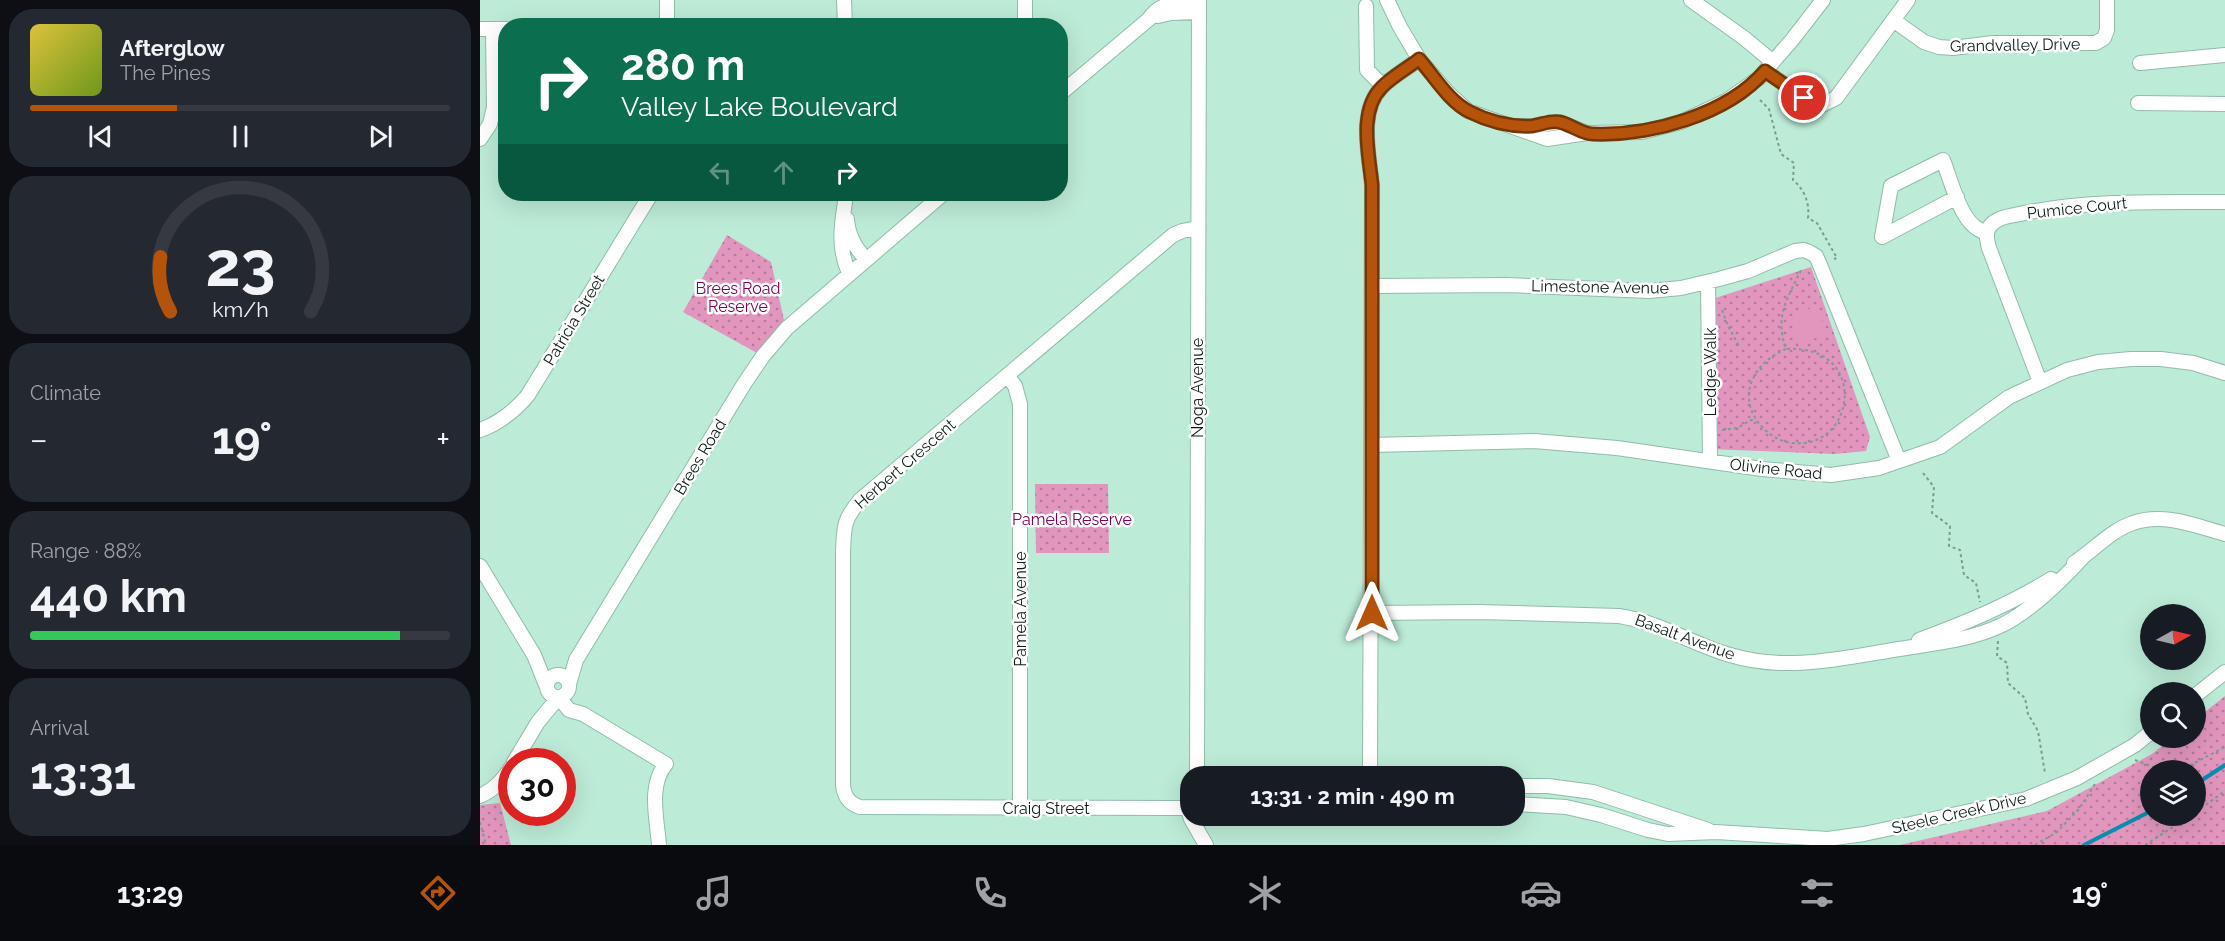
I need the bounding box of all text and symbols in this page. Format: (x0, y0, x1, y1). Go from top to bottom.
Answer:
street label: Grandvalley Drive (1950, 34, 2080, 56)
text: Afterglow (120, 35, 225, 61)
text: 280 m (621, 41, 745, 90)
icon: right (522, 42, 600, 120)
text: The Pines (120, 61, 211, 85)
pin (1778, 72, 1829, 123)
icon: arrive (1787, 81, 1820, 114)
text: Valley Lake Boulevard (621, 91, 898, 122)
icon: previous (84, 120, 117, 153)
icon: pause (224, 120, 257, 153)
icon: next (364, 120, 397, 153)
icon: left (704, 156, 737, 189)
icon: ahead (767, 156, 800, 189)
icon: right (830, 156, 863, 189)
street label: Pumice Court (2026, 193, 2129, 223)
text: 23 (205, 227, 275, 301)
street label: Patricia Street (539, 271, 609, 369)
street label: Limestone Avenue (1531, 276, 1669, 298)
park label: Brees Road Reserve (696, 279, 781, 316)
text: km/h (212, 298, 268, 323)
street label: Ledge Walk (1701, 327, 1720, 416)
street label: Noga Avenue (1188, 338, 1207, 438)
text: Climate (30, 381, 101, 405)
text: 19° (212, 412, 272, 465)
street label: Herbert Crescent (851, 415, 960, 513)
street label: Brees Road (670, 416, 730, 498)
text: − (30, 420, 48, 459)
text: + (436, 420, 450, 459)
street label: Olivine Road (1729, 455, 1823, 483)
park label: Pamela Reserve (1012, 510, 1132, 529)
text: Range · 88% (30, 539, 142, 563)
street label: Pamela Avenue (1011, 551, 1030, 667)
text: 440 km (30, 570, 187, 623)
position arrow (1340, 581, 1404, 645)
north arrow (2140, 604, 2206, 670)
map controls (2140, 604, 2206, 826)
street label: Basalt Avenue (1632, 610, 1738, 664)
button: search (2140, 682, 2206, 748)
text: Arrival (30, 716, 89, 740)
text: 13:31 (30, 747, 136, 800)
speed limit sign: 30 (498, 748, 576, 826)
button: layers (2140, 760, 2206, 826)
text: 13:31 · 2 min · 490 m (1250, 783, 1455, 809)
street label: Steele Creek Drive (1890, 788, 2028, 838)
street label: Craig Street (1002, 799, 1090, 818)
icon: directions (417, 872, 459, 914)
icon: music (693, 872, 735, 914)
icon: phone (969, 872, 1011, 914)
icon: climate (1244, 872, 1286, 914)
icon: car (1520, 872, 1562, 914)
icon: filters (1796, 872, 1838, 914)
text: 13:29 (117, 878, 183, 909)
text: 19° (2072, 878, 2108, 909)

